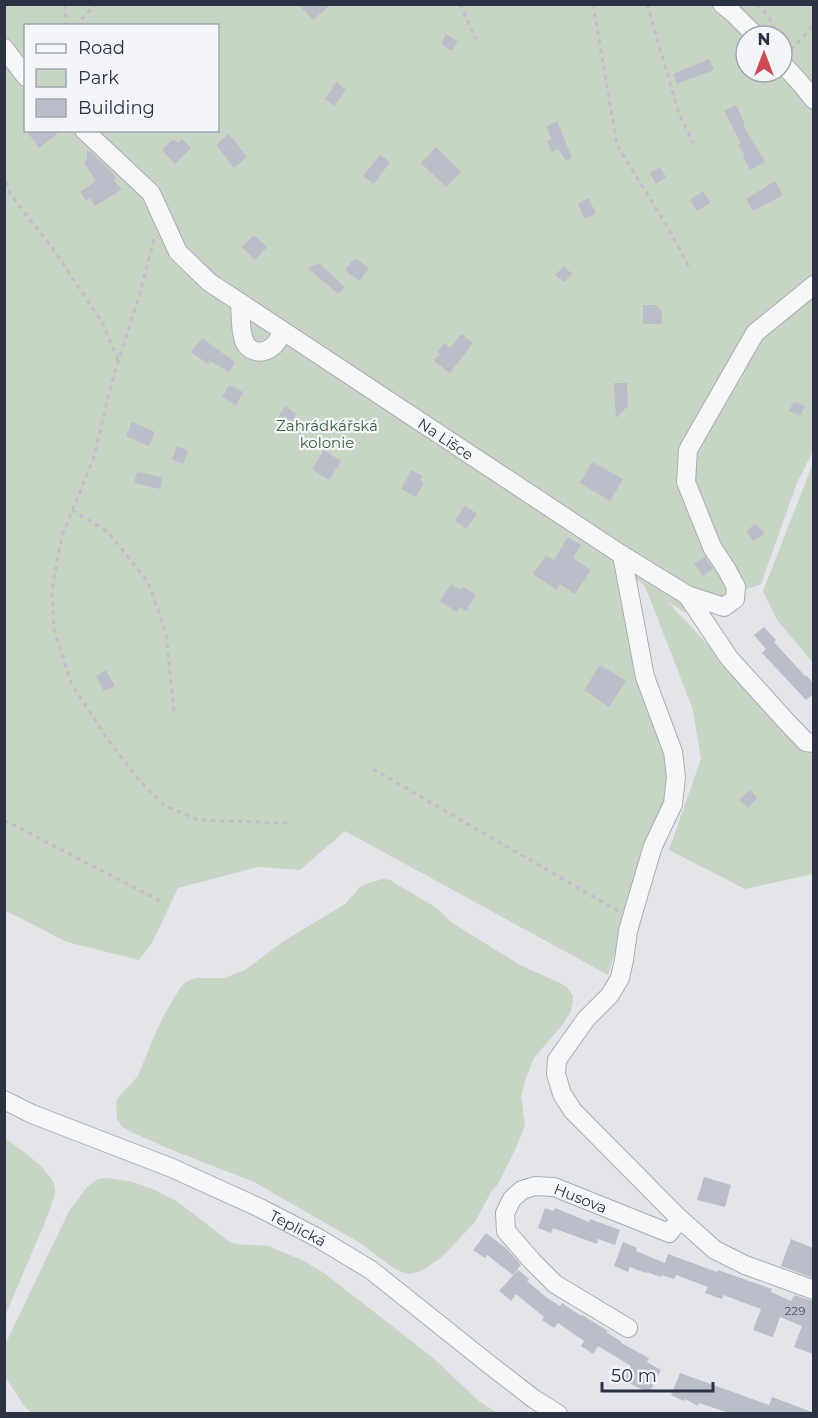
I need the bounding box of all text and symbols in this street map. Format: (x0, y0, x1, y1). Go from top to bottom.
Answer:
legend (24, 24, 219, 132)
north arrow (734, 24, 794, 84)
text: N (758, 30, 770, 49)
text: Road (78, 37, 125, 59)
text: Park (78, 67, 119, 89)
text: Building (78, 97, 155, 119)
street label: Na Lišce (415, 413, 477, 464)
park label: Zahrádkářská kolonie (276, 416, 378, 452)
street label: Husova (551, 1179, 610, 1217)
street label: Teplická (267, 1205, 330, 1250)
house number: 229 (785, 1303, 805, 1318)
scale bar (602, 1355, 713, 1393)
text: 50 m (611, 1365, 657, 1387)

